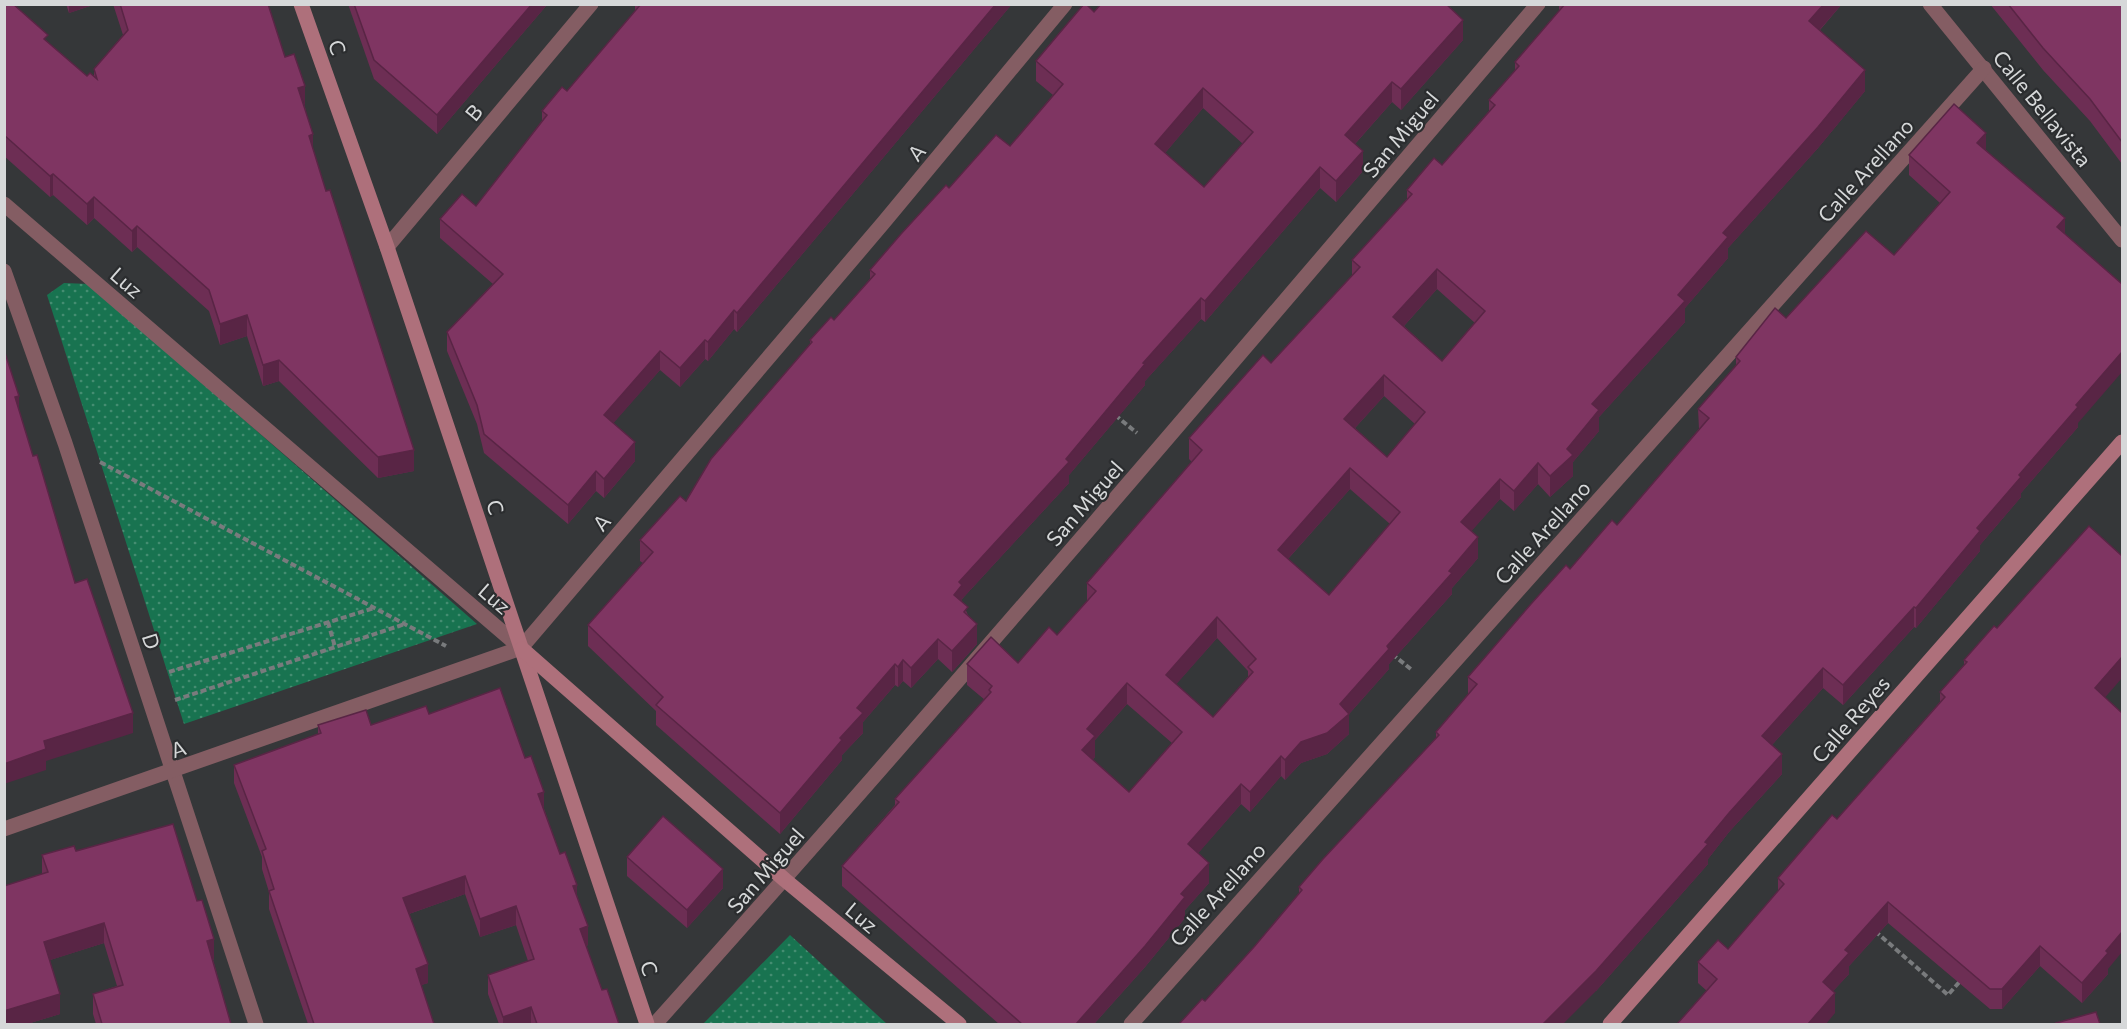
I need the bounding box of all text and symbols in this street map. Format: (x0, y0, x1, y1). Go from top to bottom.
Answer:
street label: C (324, 36, 352, 58)
street label: Calle Bellavista (1988, 45, 2098, 171)
street label: San Miguel (1357, 86, 1443, 182)
street label: B (459, 99, 487, 125)
street label: Calle Arellano (1812, 113, 1918, 227)
street label: A (902, 138, 930, 166)
street label: Luz (106, 261, 148, 303)
street label: San Miguel (1040, 455, 1128, 551)
street label: Calle Arellano (1489, 475, 1595, 589)
street label: C (482, 496, 510, 518)
street label: A (587, 508, 615, 536)
street label: Luz (474, 577, 516, 619)
street label: D (138, 630, 166, 652)
street label: Calle Reyes (1806, 671, 1894, 767)
street label: A (167, 734, 189, 762)
street label: San Miguel (721, 822, 809, 918)
street label: Calle Arellano (1164, 837, 1270, 951)
street label: Luz (841, 896, 883, 938)
street label: C (636, 957, 664, 979)

